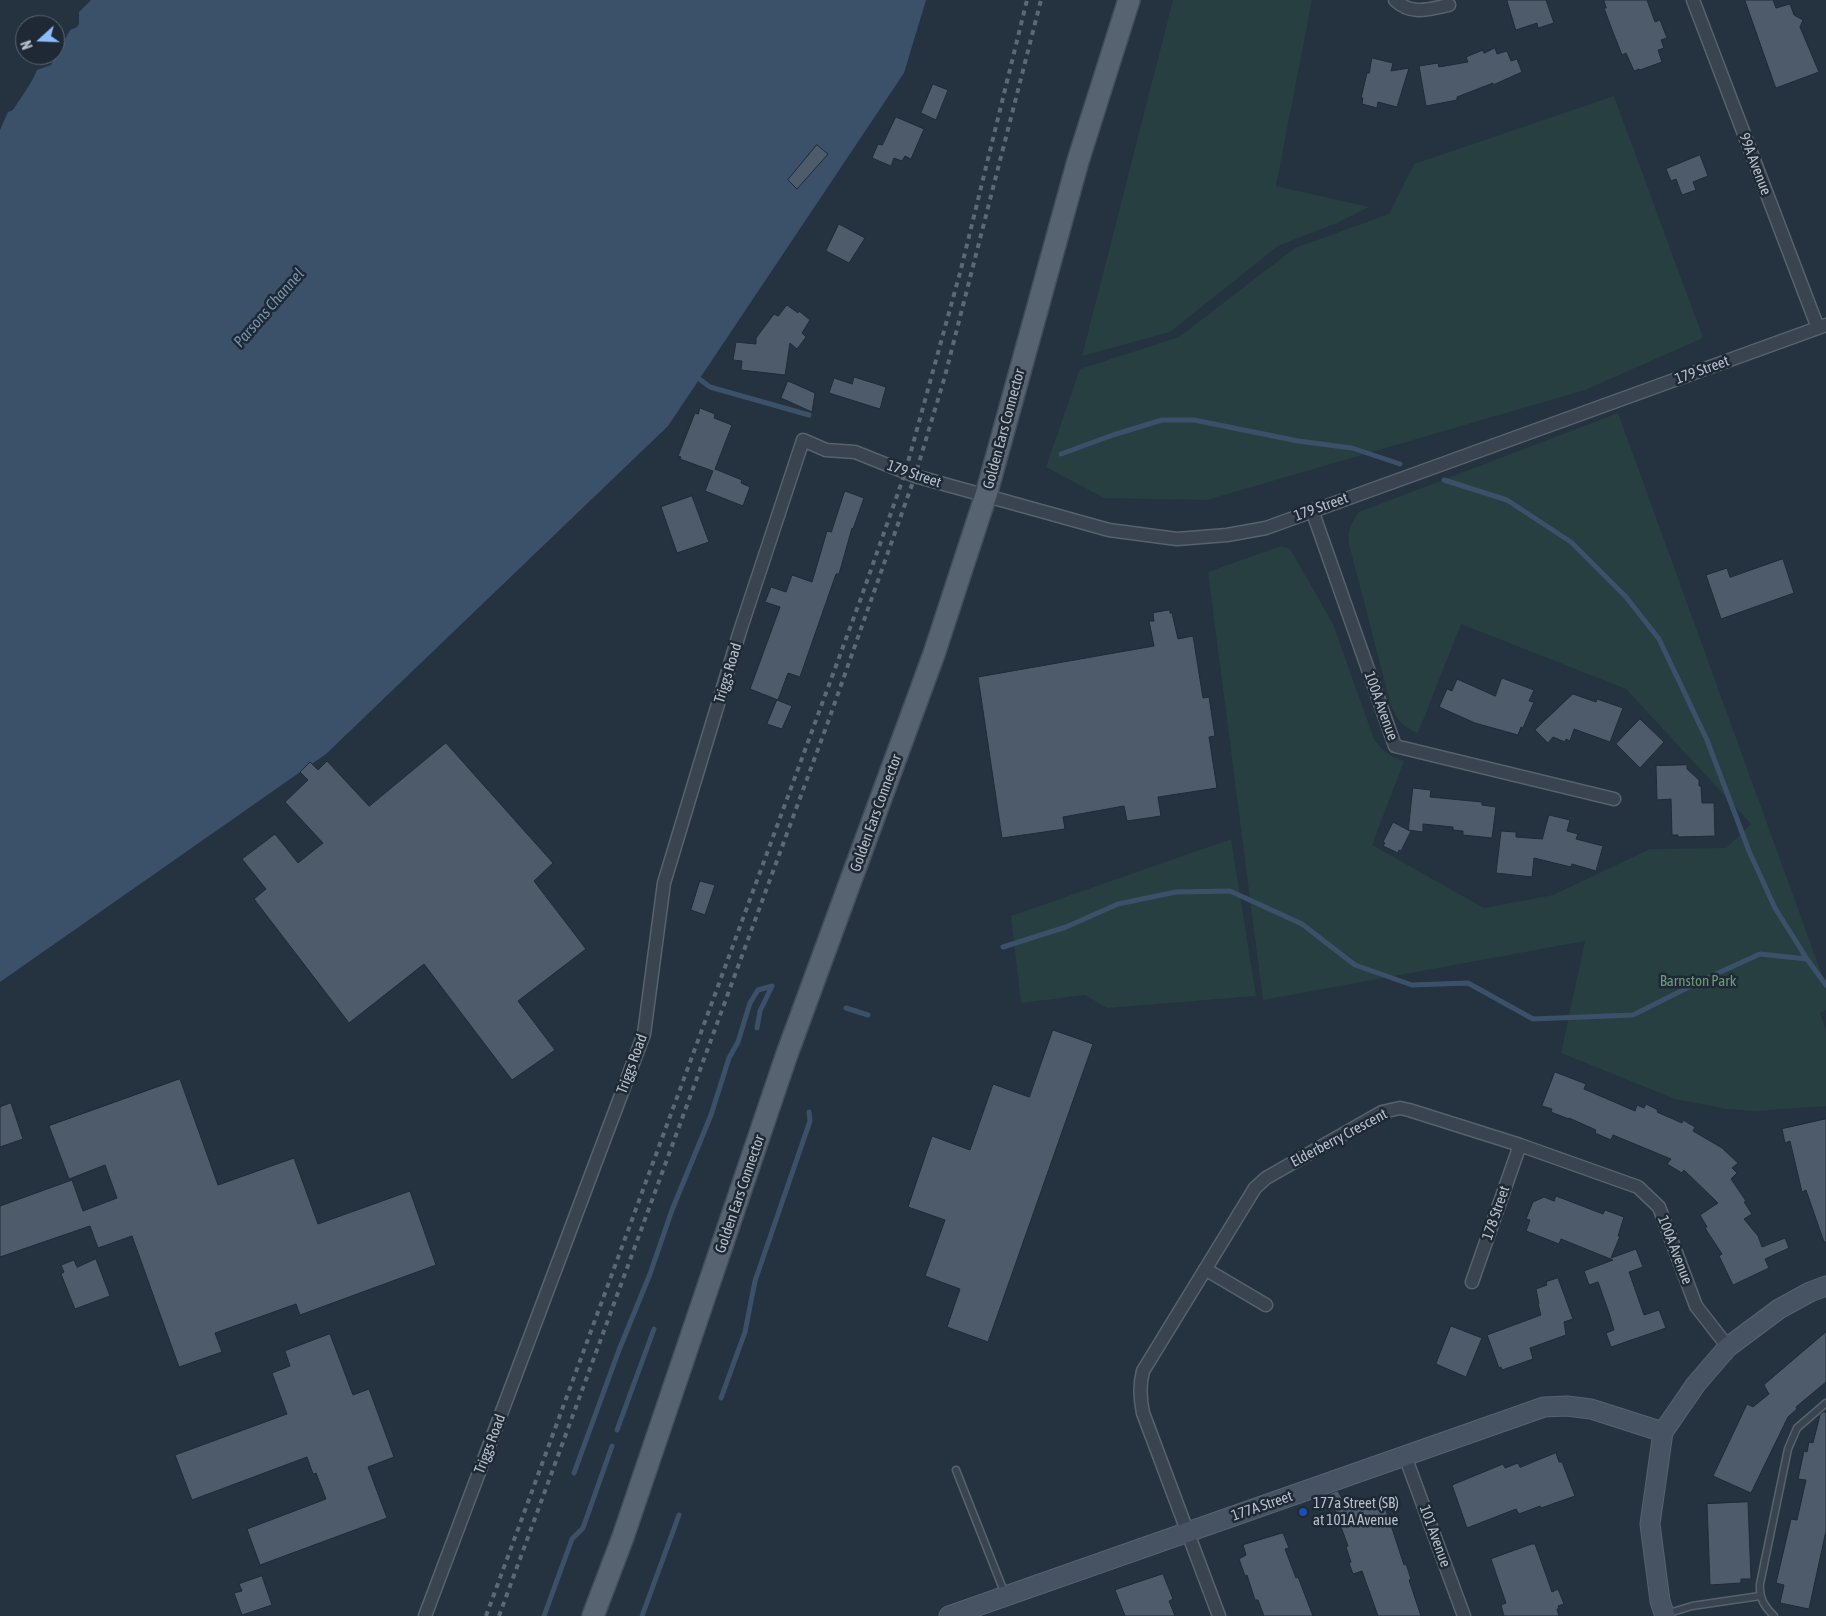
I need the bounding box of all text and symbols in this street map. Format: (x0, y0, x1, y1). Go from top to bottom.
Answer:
north arrow (15, 15, 65, 65)
text: N (18, 38, 36, 51)
street label: 99A Avenue (1735, 130, 1775, 198)
water label: Parsons Channel (230, 265, 308, 351)
street label: 179 Street (1673, 352, 1731, 388)
street label: Golden Ears Connector (979, 367, 1029, 491)
street label: 179 Street (885, 456, 943, 492)
street label: 179 Street (1292, 489, 1350, 525)
street label: Triggs Road (710, 641, 746, 705)
street label: 100A Avenue (1360, 669, 1402, 743)
street label: Golden Ears Connector (846, 752, 906, 874)
park label: Barnston Park (1660, 972, 1736, 990)
street label: Triggs Road (613, 1032, 651, 1096)
street label: Elderberry Crescent (1288, 1105, 1390, 1171)
street label: Golden Ears Connector (711, 1133, 769, 1255)
street label: 178 Street (1478, 1184, 1514, 1242)
street label: 100A Avenue (1654, 1213, 1696, 1287)
street label: Triggs Road (470, 1412, 510, 1476)
street label: 177A Street (1229, 1487, 1295, 1525)
place label: 177a Street (SB) at 101A Avenue (1313, 1494, 1399, 1529)
street label: 101 Avenue (1415, 1503, 1455, 1569)
marker: 177a Street (SB) at 101A Avenue (1297, 1506, 1309, 1518)

